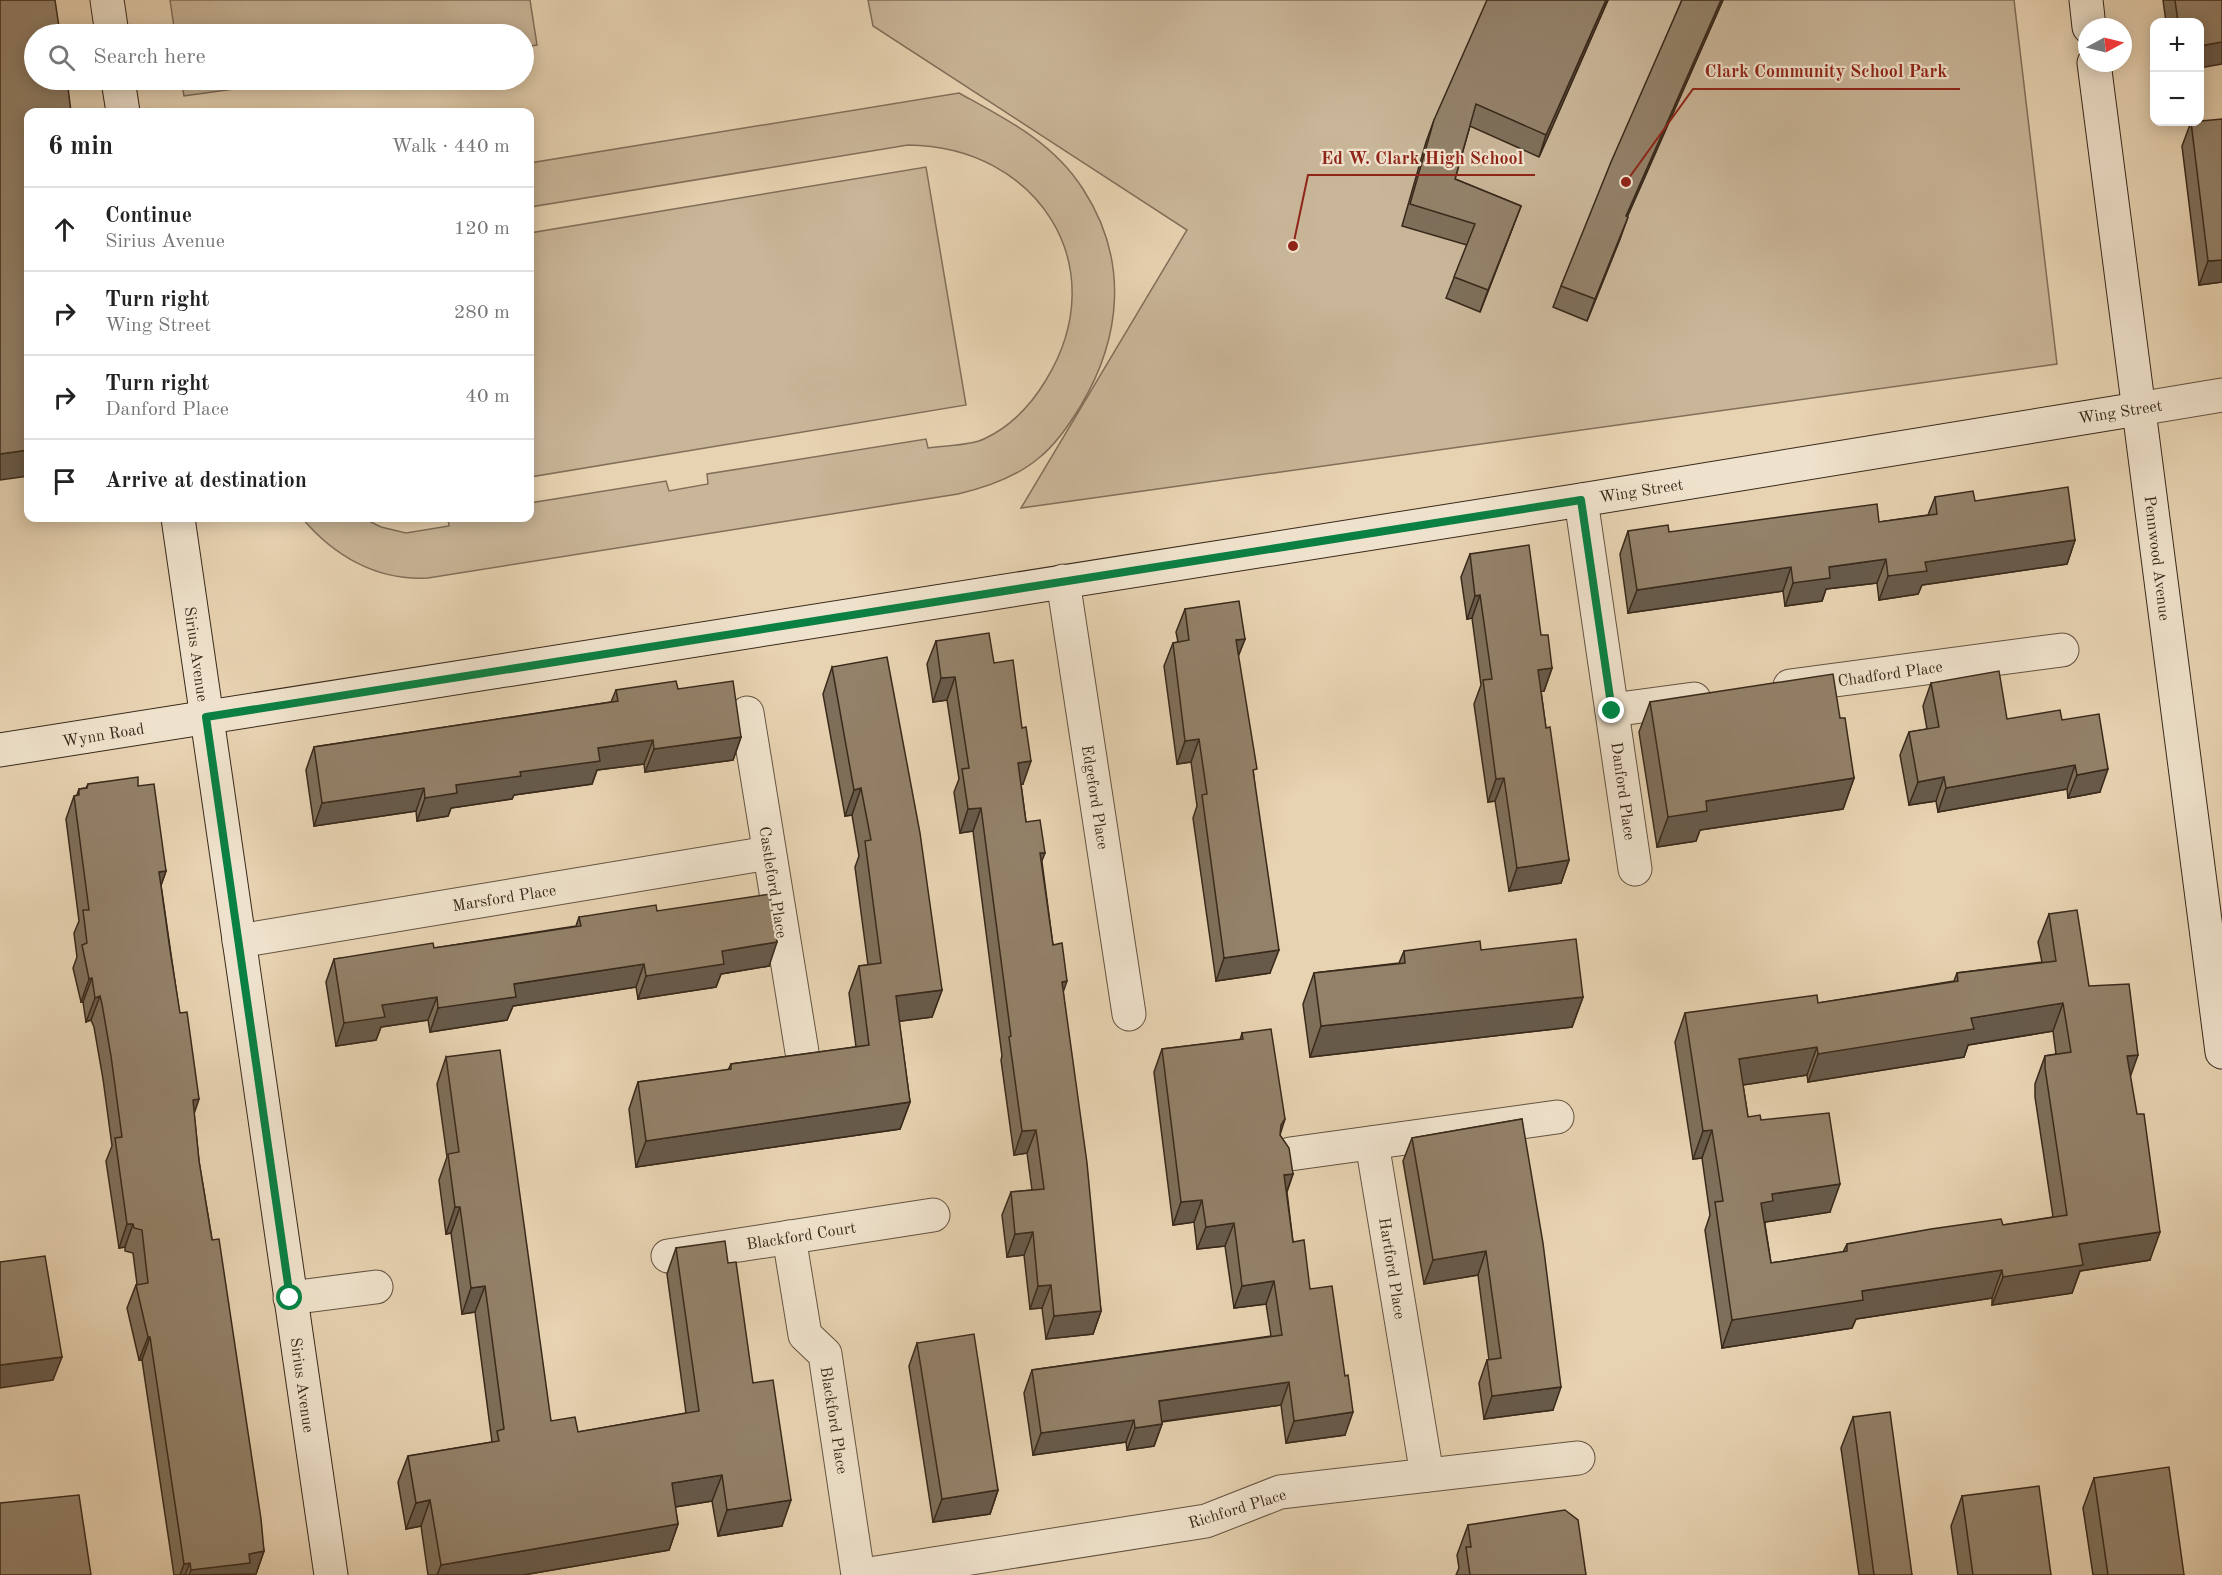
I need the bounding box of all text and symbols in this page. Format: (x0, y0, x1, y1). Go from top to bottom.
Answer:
north arrow (2078, 18, 2132, 72)
map controls (2150, 18, 2204, 126)
button: + (2150, 18, 2204, 72)
search box (24, 24, 534, 90)
icon: search (45, 41, 78, 74)
text: Search here (93, 46, 206, 68)
callout: Clark Community School Park (1693, 53, 1960, 89)
text: Clark Community School Park (1705, 63, 1947, 81)
button: − (2150, 72, 2204, 126)
text: 6 min (48, 134, 113, 160)
text: Walk · 440 m (391, 137, 510, 157)
callout: Ed W. Clark High School (1308, 139, 1535, 175)
text: Ed W. Clark High School (1321, 150, 1524, 168)
text: Continue (105, 205, 192, 227)
icon: ahead (48, 213, 81, 246)
text: 120 m (454, 219, 510, 239)
text: Sirius Avenue (105, 232, 225, 252)
text: Turn right (105, 289, 209, 311)
icon: right (48, 297, 81, 330)
text: 280 m (454, 303, 510, 323)
text: Wing Street (105, 316, 211, 336)
text: Turn right (105, 373, 209, 395)
icon: right (48, 381, 81, 414)
text: 40 m (465, 387, 510, 407)
street label: Wing Street (2077, 398, 2164, 428)
text: Danford Place (105, 400, 229, 420)
icon: arrive (48, 465, 81, 498)
text: Arrive at destination (105, 470, 307, 492)
street label: Wing Street (1598, 477, 1685, 507)
street label: Pennwood Avenue (2140, 495, 2172, 622)
street label: Sirius Avenue (180, 606, 210, 703)
street label: Chadford Place (1837, 660, 1944, 690)
route end (1598, 697, 1624, 723)
street label: Wynn Road (61, 722, 146, 750)
street label: Danford Place (1607, 741, 1637, 841)
street label: Edgeford Place (1078, 744, 1110, 851)
street label: Castleford Place (755, 825, 789, 939)
street label: Marsford Place (451, 883, 557, 915)
street label: Hartford Place (1375, 1216, 1407, 1320)
street label: Blackford Court (745, 1220, 858, 1254)
route start (276, 1284, 302, 1310)
street label: Sirius Avenue (286, 1337, 316, 1434)
street label: Blackford Place (817, 1365, 849, 1475)
street label: Richford Place (1187, 1487, 1288, 1532)

